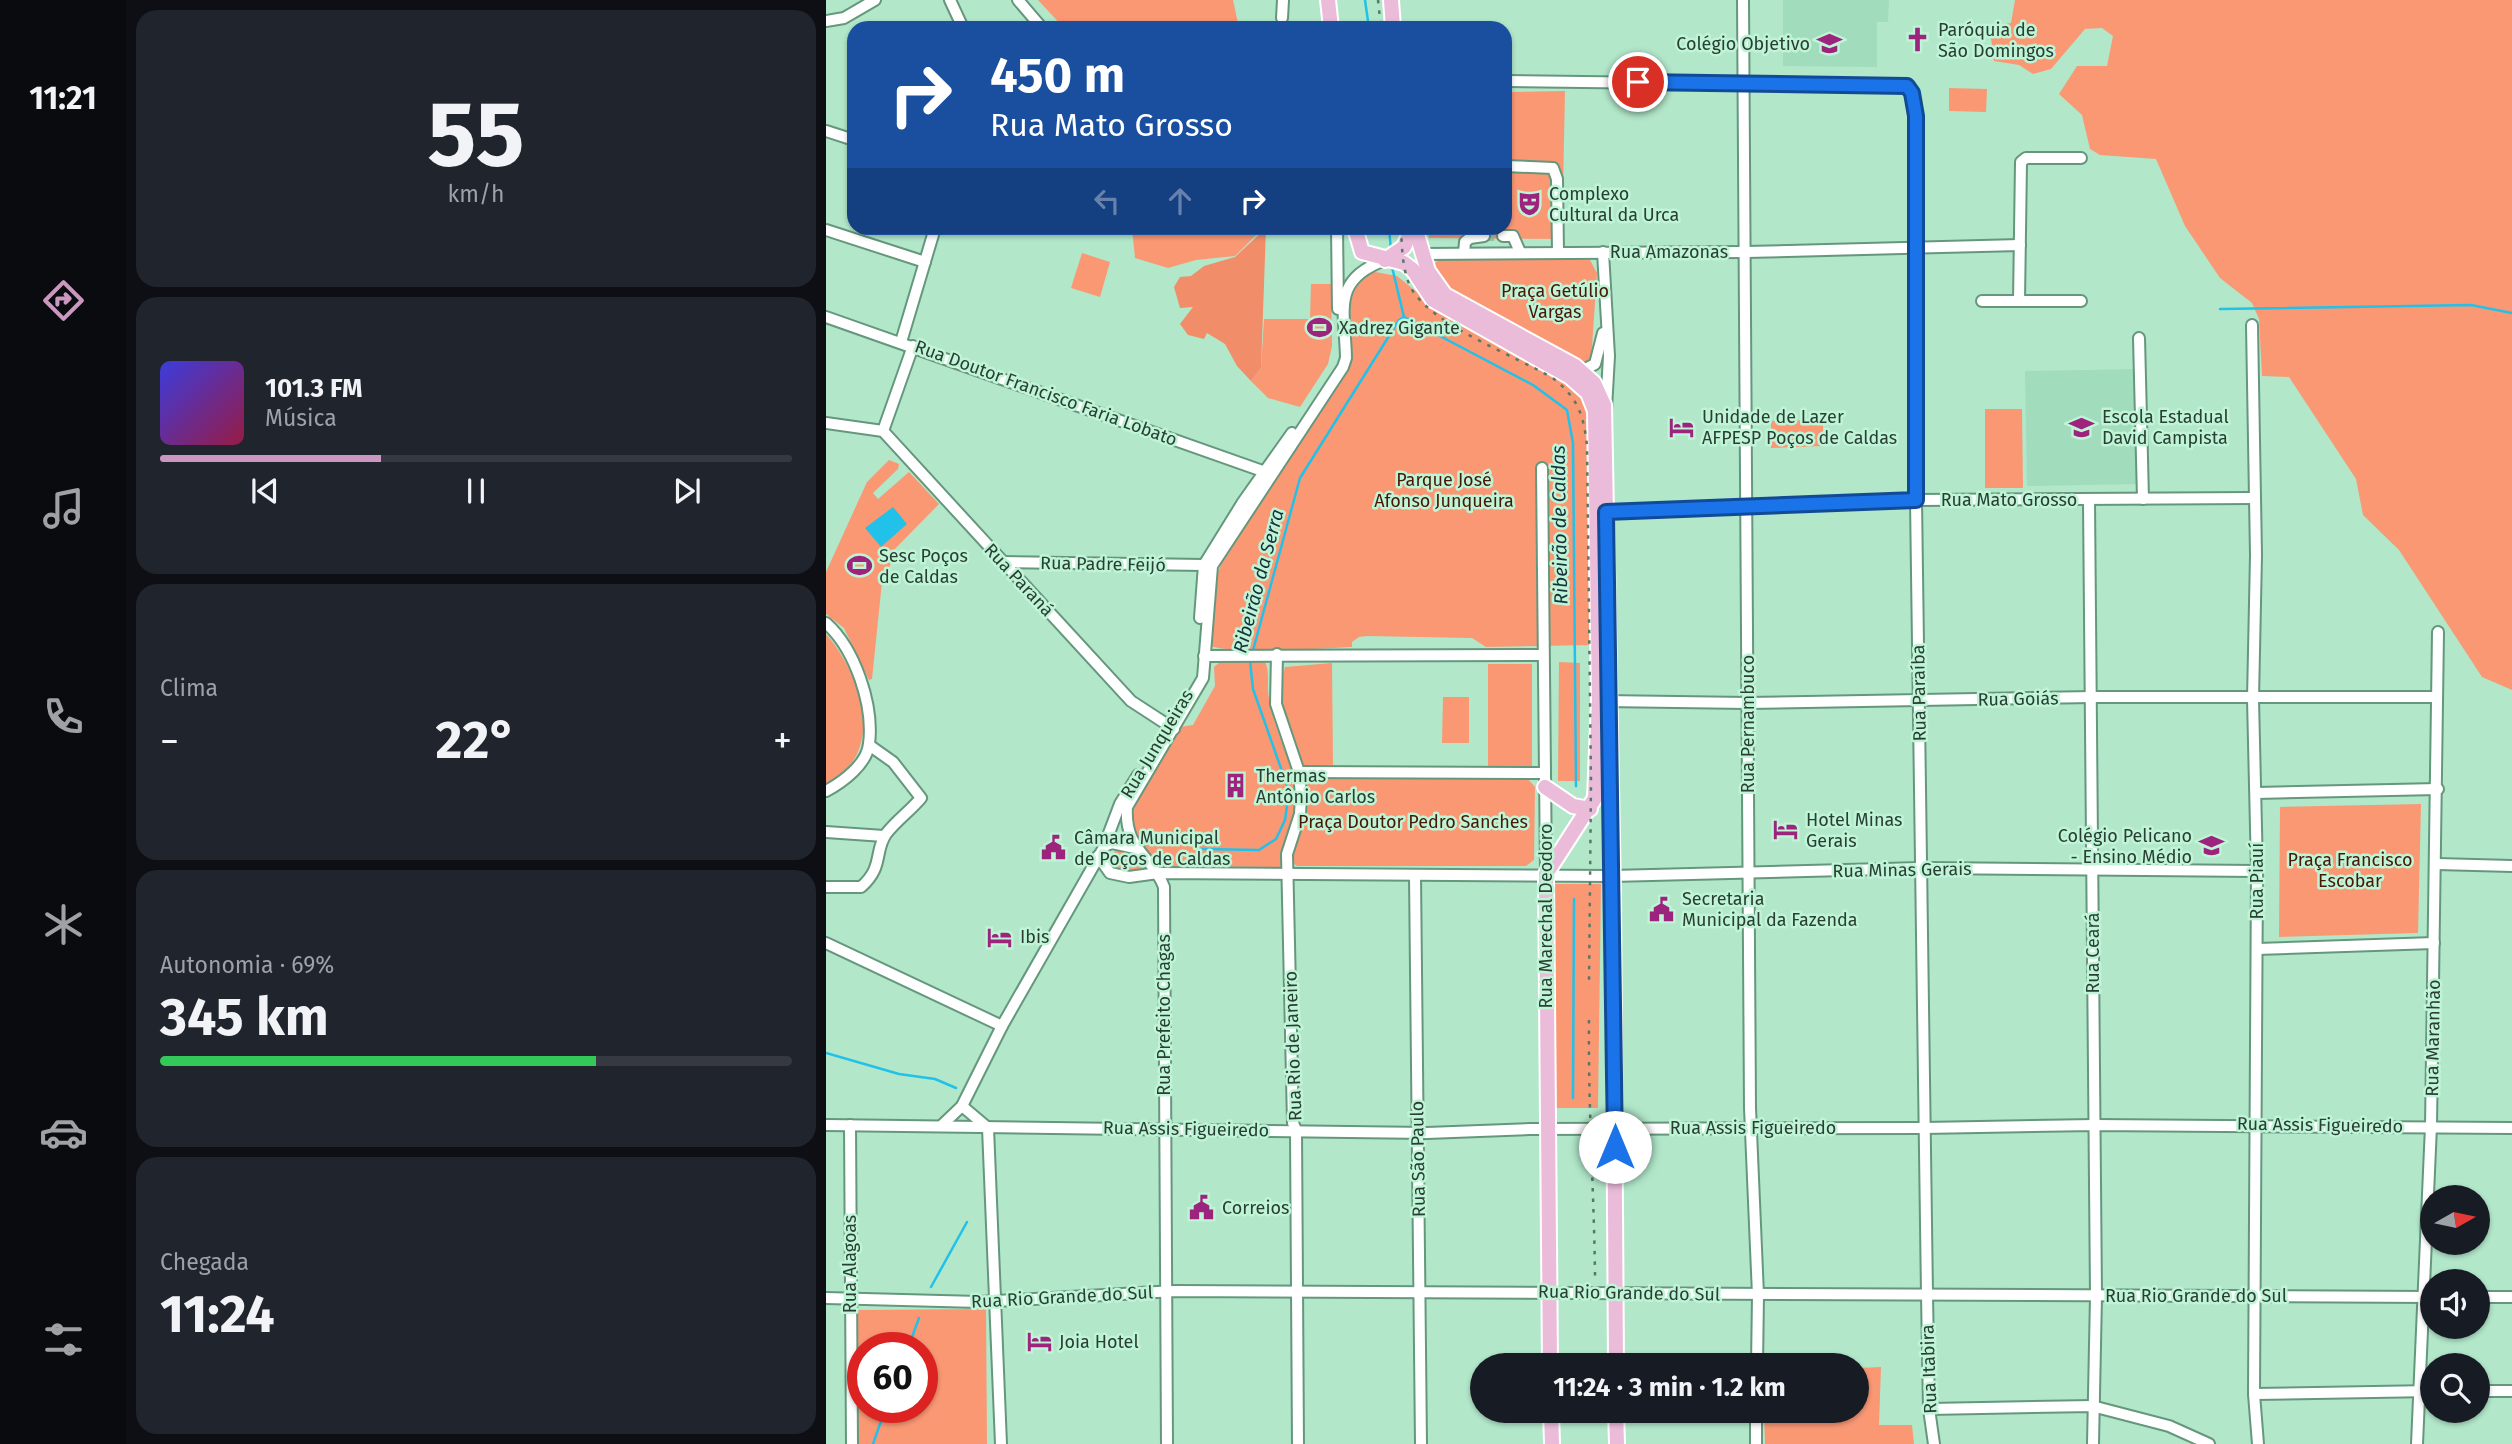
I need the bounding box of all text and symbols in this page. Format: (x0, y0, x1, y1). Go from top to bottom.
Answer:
place label: Paróquia de São Domingos (1938, 19, 2054, 62)
church icon: Paróquia de São Domingos (1904, 26, 1932, 54)
school or university icon: Colégio Objetivo (1816, 30, 1844, 58)
place label: Colégio Objetivo (1676, 33, 1810, 55)
text: 450 m (990, 46, 1125, 105)
icon: right (875, 49, 966, 140)
pin (1608, 52, 1668, 112)
icon: arrive (1619, 63, 1657, 101)
text: 11:21 (29, 79, 97, 117)
text: 55 (427, 80, 525, 189)
text: Rua Mato Grosso (990, 106, 1233, 144)
text: km/h (448, 180, 504, 208)
icon: left (1088, 182, 1126, 220)
icon: ahead (1161, 182, 1199, 220)
icon: right (1234, 182, 1272, 220)
place label: Complexo Cultural da Urca (1549, 183, 1679, 226)
theatre icon: Complexo Cultural da Urca (1515, 190, 1543, 218)
street label: Rua Amazonas (1610, 241, 1728, 263)
icon: directions (39, 276, 88, 325)
park label: Praça Getúlio Vargas (1501, 280, 1609, 323)
sports icon: Xadrez Gigante (1305, 314, 1333, 342)
place label: Xadrez Gigante (1339, 317, 1460, 339)
street label: Rua Doutor Francisco Faria Lobato (912, 335, 1180, 451)
text: 101.3 FM (265, 373, 363, 404)
text: Música (265, 404, 337, 432)
place label: Unidade de Lazer AFPESP Poços de Caldas (1702, 406, 1897, 449)
place label: Escola Estadual David Campista (2102, 406, 2229, 449)
hotel icon: Unidade de Lazer AFPESP Poços de Caldas (1668, 413, 1696, 441)
school or university icon: Escola Estadual David Campista (2068, 413, 2096, 441)
water label: Ribeirão de Caldas (1547, 445, 1572, 605)
park label: Parque José Afonso Junqueira (1374, 469, 1514, 512)
icon: previous (246, 472, 284, 510)
icon: pause (457, 472, 495, 510)
icon: next (668, 472, 706, 510)
icon: music (39, 484, 88, 533)
street label: Rua Mato Grosso (1941, 489, 2077, 511)
water label: Ribeirão da Serra (1228, 507, 1289, 656)
street label: Rua Paraná (980, 539, 1058, 621)
place label: Sesc Poços de Caldas (879, 545, 968, 588)
sports icon: Sesc Poços de Caldas (845, 552, 873, 580)
street label: Rua Padre Feijó (1040, 552, 1166, 576)
street label: Rua Paraíba (1907, 644, 1931, 742)
street label: Rua Pernambuco (1737, 655, 1759, 793)
text: Clima (160, 674, 218, 702)
street label: Rua Junqueiras (1116, 686, 1198, 802)
street label: Rua Goiás (1977, 687, 2059, 711)
icon: phone (39, 692, 88, 741)
text: 22° (436, 709, 516, 772)
text: − (160, 718, 179, 764)
text: + (773, 718, 792, 764)
place label: Thermas Antônio Carlos (1256, 765, 1375, 808)
building icon: Thermas Antônio Carlos (1222, 772, 1250, 800)
place label: Hotel Minas Gerais (1806, 809, 1902, 852)
park label: Praça Doutor Pedro Sanches (1298, 811, 1528, 833)
hotel icon: Hotel Minas Gerais (1772, 816, 1800, 844)
street label: Rua Marechal Deodoro (1535, 824, 1557, 1008)
place label: Colégio Pelicano - Ensino Médio (2058, 825, 2192, 868)
place label: Câmara Municipal de Poços de Caldas (1074, 827, 1231, 870)
school or university icon: Colégio Pelicano - Ensino Médio (2198, 832, 2226, 860)
public building icon: Câmara Municipal de Poços de Caldas (1040, 834, 1068, 862)
street label: Rua Piauí (2246, 843, 2268, 919)
park label: Praça Francisco Escobar (2288, 849, 2412, 892)
street label: Rua Minas Gerais (1832, 858, 1972, 882)
place label: Secretaria Municipal da Fazenda (1682, 888, 1857, 931)
public building icon: Secretaria Municipal da Fazenda (1648, 895, 1676, 923)
icon: climate (39, 900, 88, 949)
street label: Rua Ceará (2082, 912, 2104, 994)
hotel icon: Ibis (986, 923, 1014, 951)
place label: Ibis (1020, 926, 1049, 948)
street label: Rua Prefeito Chagas (1153, 934, 1175, 1096)
text: Autonomia · 69% (160, 951, 334, 979)
street label: Rua Rio de Janeiro (1279, 971, 1307, 1121)
street label: Rua Maranhão (2421, 979, 2445, 1097)
text: 345 km (160, 986, 329, 1049)
street label: Rua São Paulo (1406, 1101, 1430, 1217)
icon: car (39, 1108, 88, 1157)
position arrow (1578, 1110, 1652, 1184)
street label: Rua Assis Figueiredo (2237, 1113, 2403, 1137)
street label: Rua Assis Figueiredo (1103, 1117, 1269, 1141)
street label: Rua Assis Figueiredo (1670, 1117, 1836, 1139)
north arrow (2420, 1185, 2490, 1255)
map controls (2420, 1185, 2490, 1423)
public building icon: Correios (1188, 1194, 1216, 1222)
place label: Correios (1222, 1197, 1289, 1219)
street label: Rua Alagoas (839, 1215, 861, 1313)
text: Chegada (160, 1248, 249, 1276)
button: sound (2420, 1269, 2490, 1339)
street label: Rua Rio Grande do Sul (1538, 1280, 1720, 1306)
street label: Rua Rio Grande do Sul (970, 1281, 1154, 1313)
text: 11:24 (160, 1283, 275, 1346)
street label: Rua Rio Grande do Sul (2105, 1285, 2287, 1307)
icon: filters (39, 1315, 88, 1364)
street label: Rua Itabira (1916, 1324, 1942, 1414)
hotel icon: Joia Hotel (1025, 1328, 1053, 1356)
place label: Joia Hotel (1059, 1331, 1139, 1353)
speed limit sign: 60 (847, 1332, 938, 1423)
button: search (2420, 1353, 2490, 1423)
text: 11:24 · 3 min · 1.2 km (1553, 1372, 1786, 1403)

